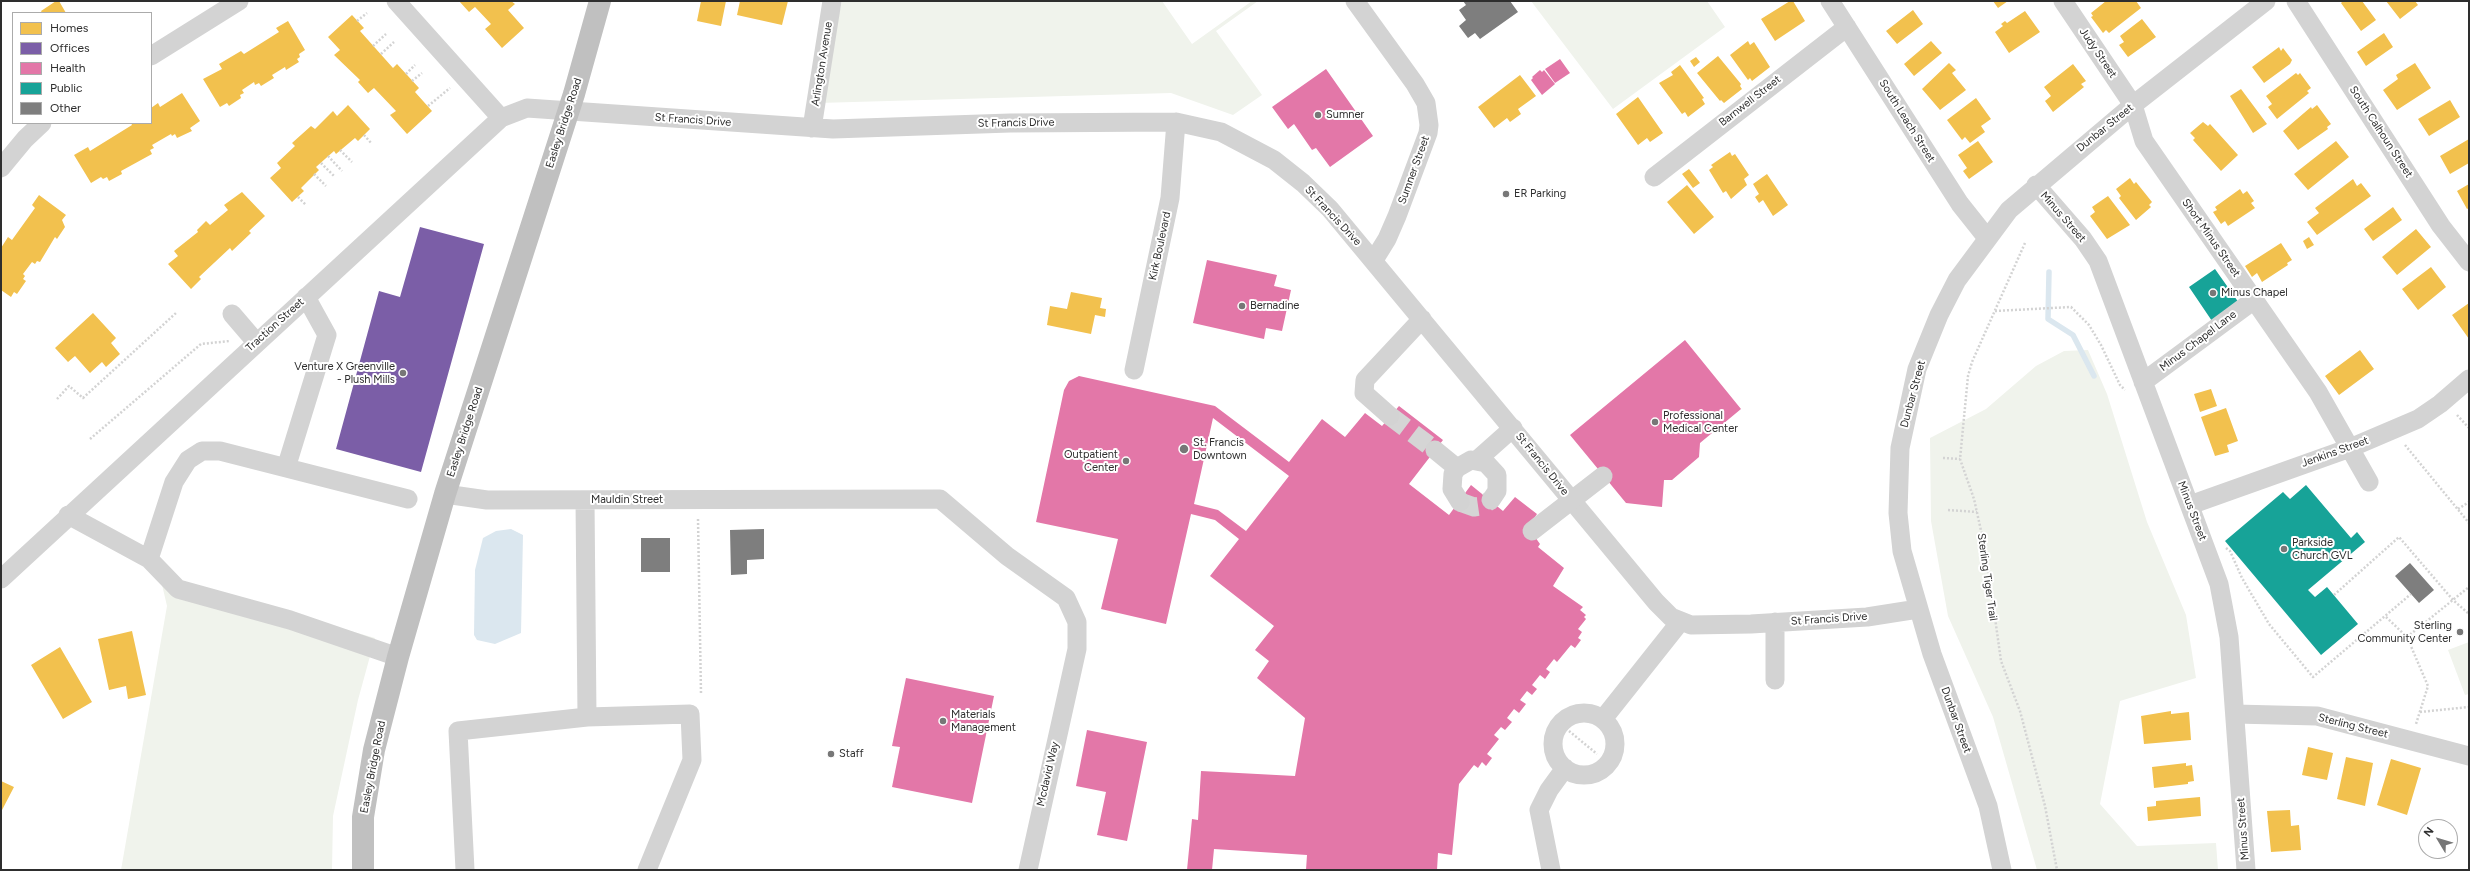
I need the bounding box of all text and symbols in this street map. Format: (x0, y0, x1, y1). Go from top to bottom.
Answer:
legend (12, 12, 152, 124)
text: Homes (50, 21, 88, 35)
street label: Arlington Avenue (809, 21, 835, 107)
street label: Judy Street (2076, 25, 2120, 81)
text: Offices (50, 41, 90, 55)
text: Health (50, 61, 86, 75)
street label: Barnwell Street (1716, 73, 1784, 129)
street label: Easley Bridge Road (543, 76, 585, 170)
street label: South Leach Street (1876, 77, 1938, 165)
text: Public (50, 81, 83, 95)
street label: South Calhoun Street (2346, 84, 2416, 180)
text: Other (50, 101, 81, 115)
street label: Dunbar Street (2074, 101, 2136, 155)
place label: Sumner (1326, 108, 1364, 122)
marker: Sumner (1313, 110, 1323, 120)
street label: St Francis Drive (654, 111, 732, 129)
street label: St Francis Drive (978, 116, 1054, 130)
street label: Sumner Street (1396, 134, 1432, 206)
street label: St Francis Drive (1302, 183, 1364, 249)
place label: ER Parking (1514, 187, 1566, 201)
marker: ER Parking (1501, 189, 1511, 199)
street label: Minus Street (2037, 189, 2089, 245)
street label: Short Minus Street (2179, 196, 2243, 280)
street label: Kirk Boulevard (1146, 210, 1174, 282)
place label: Minus Chapel (2221, 286, 2288, 300)
marker: Minus Chapel (2208, 288, 2218, 298)
street label: Traction Street (243, 295, 307, 355)
place label: Bernadine (1250, 299, 1299, 313)
marker: Bernadine (1237, 301, 1247, 311)
street label: Minus Chapel Lane (2157, 308, 2239, 374)
street label: Dunbar Street (1898, 359, 1928, 429)
place label: Venture X Greenville - Plush Mills (294, 360, 395, 386)
marker: Venture X Greenville - Plush Mills (398, 368, 408, 378)
street label: Easley Bridge Road (444, 385, 486, 479)
place label: Professional Medical Center (1663, 409, 1738, 435)
marker: Professional Medical Center (1650, 417, 1660, 427)
street label: St Francis Drive (1513, 430, 1571, 498)
street label: Jenkins Street (2300, 434, 2370, 470)
place label: St. Francis Downtown (1193, 436, 1247, 462)
marker: St. Francis Downtown (1178, 443, 1190, 455)
place label: Outpatient Center (1064, 448, 1118, 474)
marker: Outpatient Center (1121, 456, 1131, 466)
street label: Minus Street (2175, 479, 2209, 543)
street label: Mauldin Street (591, 493, 663, 507)
street label: Sterling Tiger Trail (1974, 532, 2000, 622)
place label: Parkside Church GVL (2292, 536, 2352, 562)
marker: Parkside Church GVL (2279, 544, 2289, 554)
street label: St Francis Drive (1790, 610, 1868, 628)
place label: Sterling Community Center (2358, 619, 2452, 645)
marker: Sterling Community Center (2455, 627, 2465, 637)
street label: Dunbar Street (1938, 685, 1974, 755)
place label: Materials Management (951, 708, 1016, 734)
street label: Sterling Street (2317, 711, 2389, 741)
marker: Materials Management (938, 716, 948, 726)
street label: Easley Bridge Road (358, 720, 388, 814)
street label: Mcdavid Way (1034, 740, 1062, 808)
place label: Staff (839, 747, 864, 761)
marker: Staff (826, 749, 836, 759)
street label: Minus Street (2234, 797, 2252, 861)
north arrow (2418, 819, 2458, 859)
text: N (2421, 825, 2437, 839)

